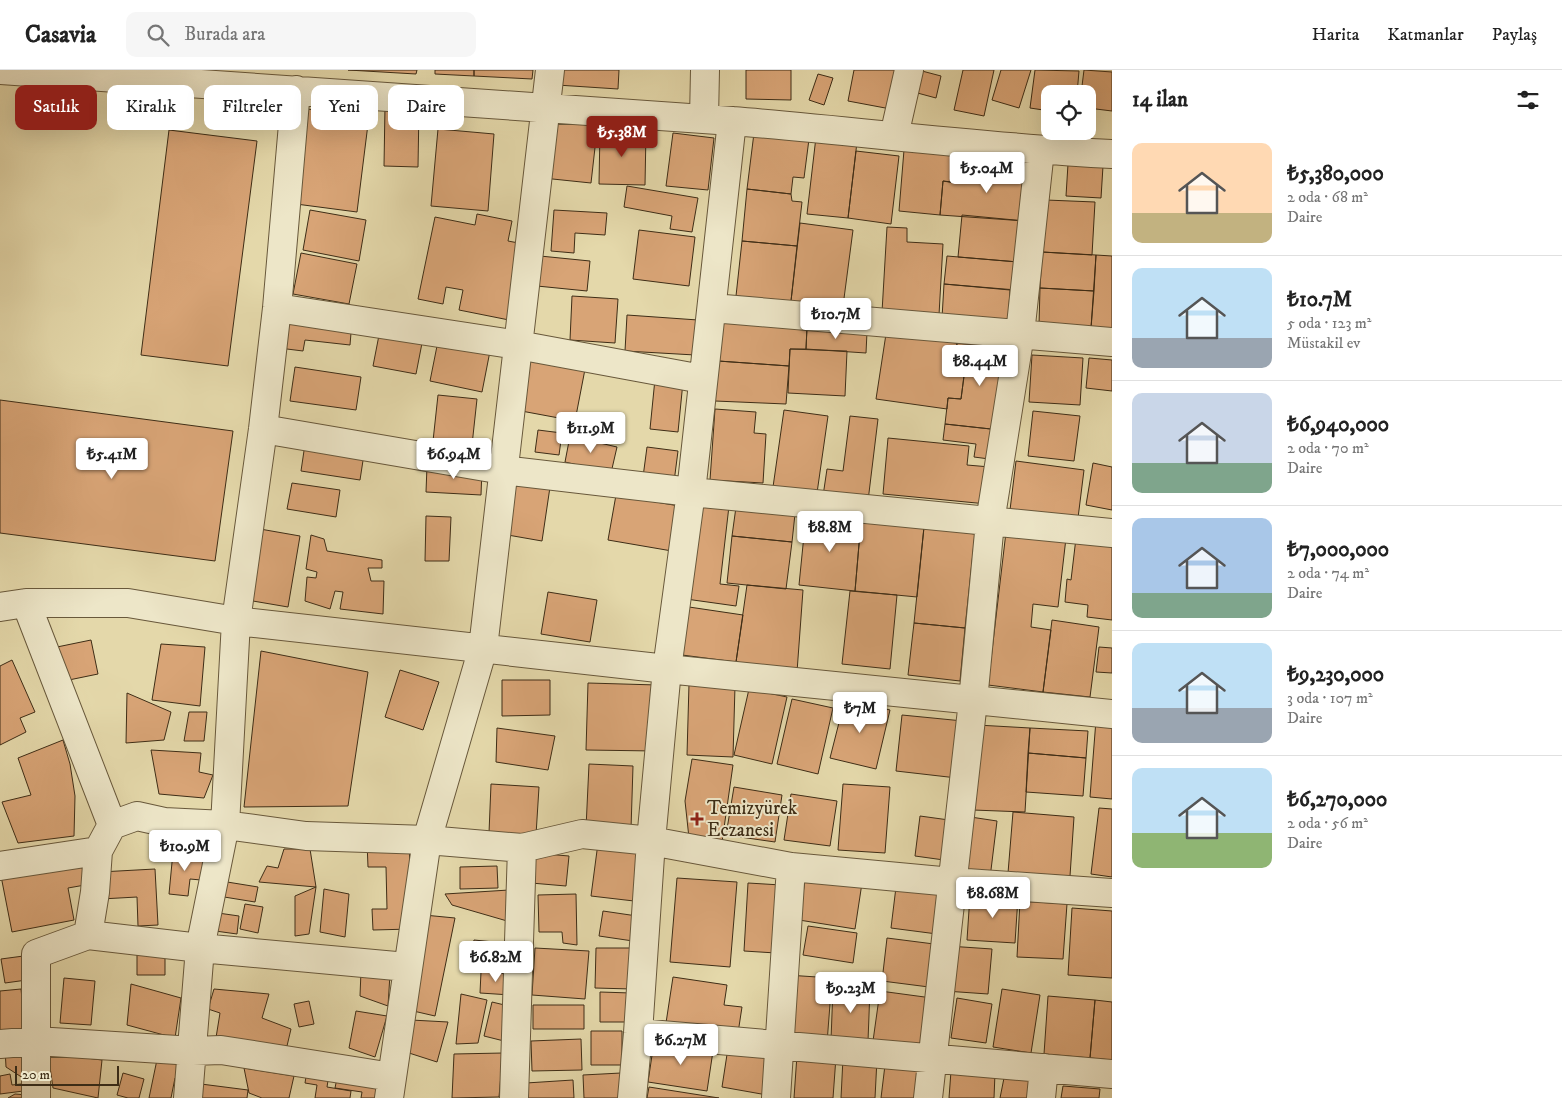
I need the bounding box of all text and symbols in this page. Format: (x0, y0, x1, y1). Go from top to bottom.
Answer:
search box (126, 12, 476, 57)
text: Casavia (25, 20, 96, 50)
icon: search (144, 21, 172, 49)
text: Burada ara (184, 23, 265, 46)
text: Harita (1312, 24, 1359, 46)
text: Katmanlar (1387, 24, 1464, 46)
text: Paylaş (1492, 24, 1537, 46)
chip: Satılık (15, 85, 97, 130)
chip: Kiralık (107, 85, 194, 130)
chip: Filtreler (204, 85, 301, 130)
chip: Yeni (311, 85, 378, 130)
chip: Daire (388, 85, 464, 130)
map controls (1041, 85, 1096, 140)
button: locate (1041, 85, 1096, 140)
icon: filters (1514, 86, 1542, 114)
text: 14 ilan (1132, 87, 1188, 113)
pin: ₺5.38M (581, 116, 663, 158)
text: ₺5.38M (597, 122, 647, 142)
pin: ₺5.04M (946, 152, 1028, 194)
text: ₺5.04M (961, 158, 1013, 178)
text: ₺5,380,000 (1287, 161, 1384, 187)
icon: home (1172, 163, 1232, 223)
text: 2 oda · 68 m² (1287, 187, 1368, 207)
text: Daire (1287, 207, 1322, 227)
text: ₺10.7M (1287, 287, 1352, 313)
icon: home (1172, 288, 1232, 348)
pin: ₺10.7M (795, 298, 877, 340)
text: ₺10.7M (811, 304, 861, 324)
text: 5 oda · 123 m² (1287, 313, 1372, 333)
text: Müstakil ev (1287, 333, 1360, 353)
pin: ₺8.44M (939, 344, 1021, 387)
text: ₺8.44M (953, 351, 1007, 371)
pin: ₺11.9M (550, 412, 632, 454)
text: ₺6,940,000 (1287, 412, 1389, 438)
icon: home (1172, 413, 1232, 473)
text: ₺11.9M (567, 418, 615, 438)
pin: ₺5.41M (71, 438, 153, 480)
pin: ₺6.94M (413, 438, 495, 480)
text: 2 oda · 70 m² (1287, 438, 1369, 458)
text: ₺5.41M (87, 444, 137, 464)
text: ₺6.94M (427, 444, 481, 464)
text: Daire (1287, 458, 1322, 478)
pin: ₺8.8M (795, 510, 865, 553)
text: ₺8.8M (808, 517, 852, 537)
text: ₺7,000,000 (1287, 537, 1389, 563)
icon: home (1172, 538, 1232, 598)
text: 2 oda · 74 m² (1287, 563, 1369, 583)
text: Daire (1287, 583, 1322, 603)
text: ₺9,230,000 (1287, 662, 1384, 688)
icon: home (1172, 663, 1232, 723)
text: 3 oda · 107 m² (1287, 688, 1373, 708)
pin: ₺7M (836, 692, 884, 734)
text: ₺7M (844, 698, 876, 718)
text: Daire (1287, 708, 1322, 728)
text: ₺6,270,000 (1287, 787, 1387, 813)
icon: home (1172, 788, 1232, 848)
place label: Temizyürek Eczanesi (707, 797, 798, 842)
marker: Temizyürek Eczanesi (691, 813, 703, 825)
text: 2 oda · 56 m² (1287, 813, 1368, 833)
pin: ₺10.9M (144, 830, 226, 872)
text: Daire (1287, 833, 1322, 853)
text: ₺10.9M (160, 836, 210, 856)
pin: ₺8.68M (952, 876, 1034, 919)
text: ₺8.68M (967, 883, 1019, 903)
pin: ₺6.82M (455, 940, 537, 983)
text: ₺6.82M (470, 947, 522, 967)
pin: ₺9.23M (810, 972, 892, 1014)
text: ₺9.23M (826, 978, 876, 998)
pin: ₺6.27M (640, 1024, 722, 1066)
text: ₺6.27M (655, 1030, 707, 1050)
scale bar (15, 1063, 119, 1086)
text: 20 m (22, 1066, 50, 1084)

